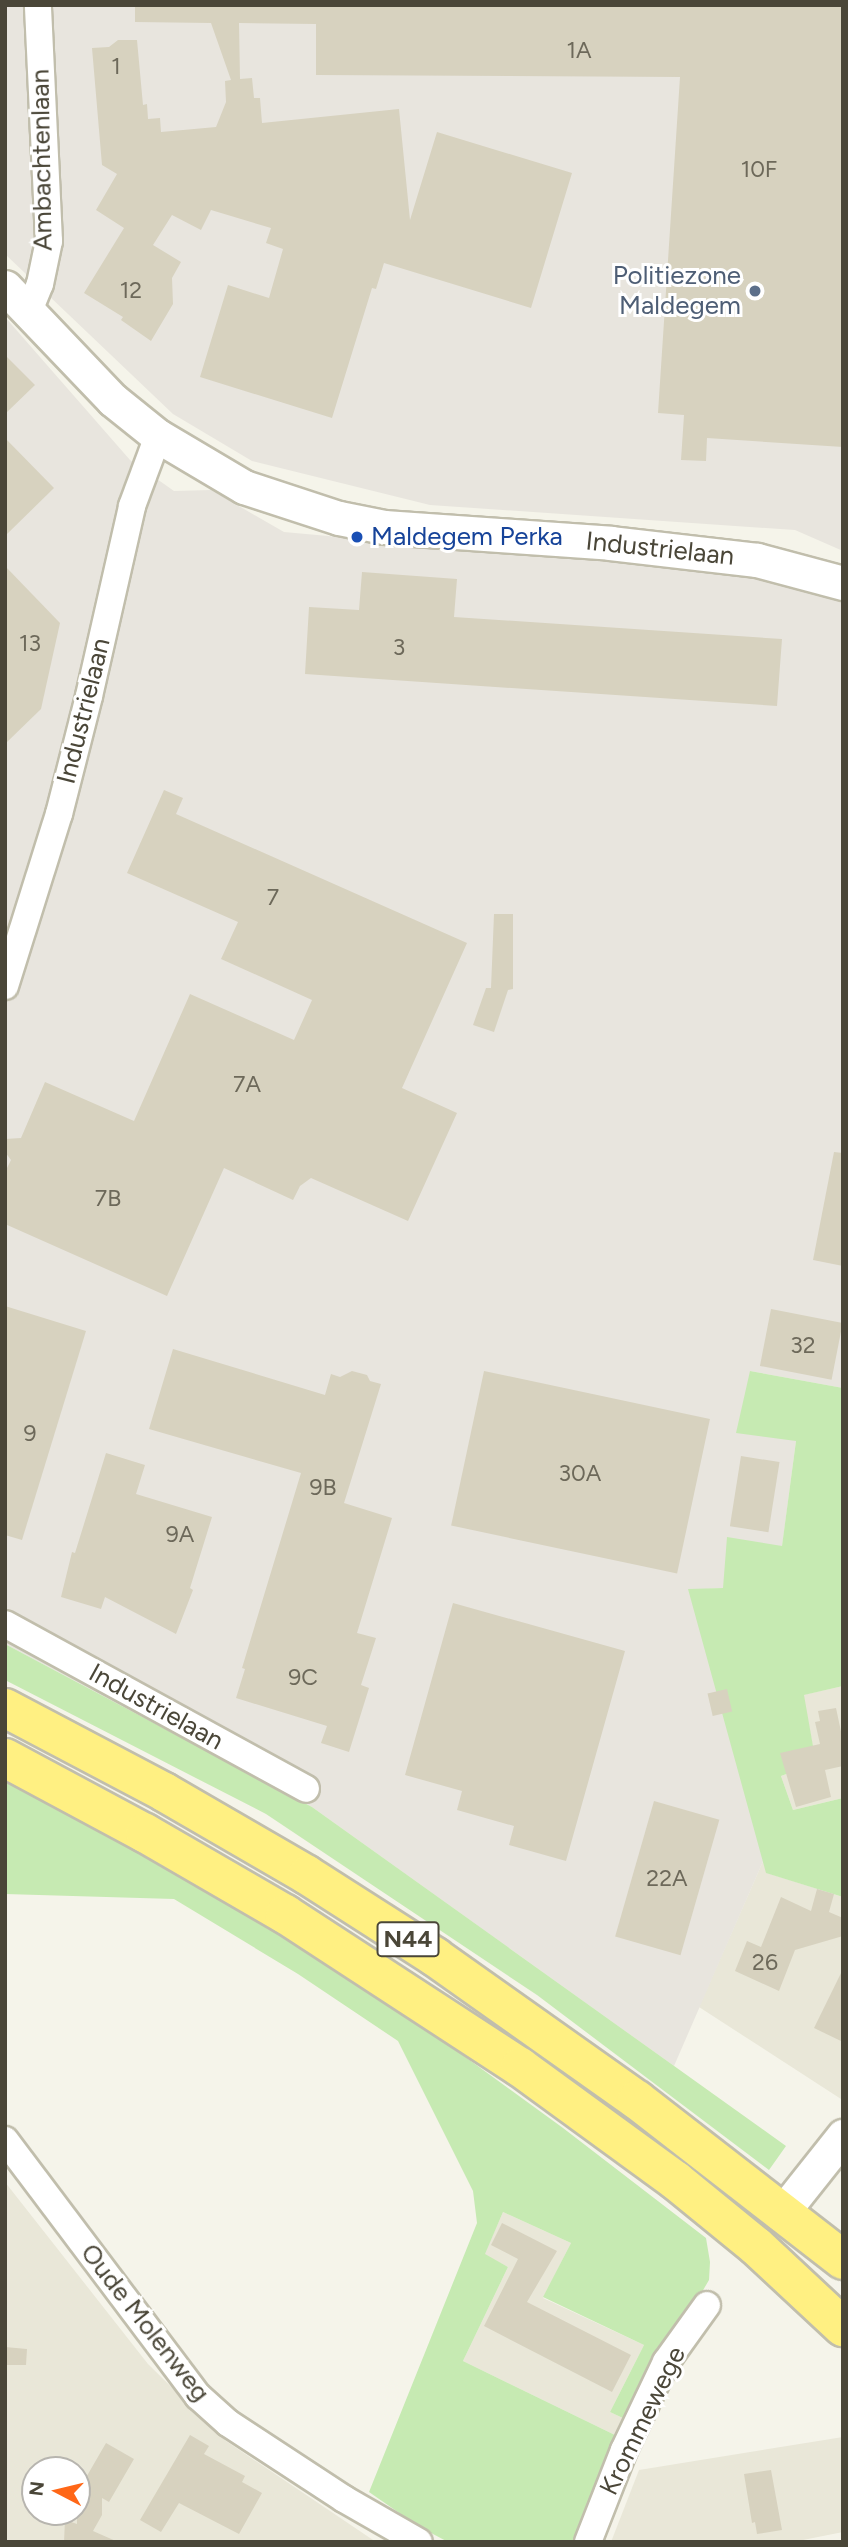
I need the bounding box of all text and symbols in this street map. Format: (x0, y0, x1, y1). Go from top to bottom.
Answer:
house number: 1A (566, 36, 592, 64)
house number: 1 (111, 52, 121, 80)
street label: Ambachtenlaan (25, 69, 59, 251)
house number: 10F (741, 155, 777, 183)
place label: Politiezone Maldegem (613, 260, 741, 322)
house number: 12 (120, 276, 142, 304)
marker: Politiezone Maldegem (747, 283, 763, 299)
place label: Maldegem Perka (371, 521, 563, 553)
street label: Industrielaan (584, 526, 736, 572)
marker: Maldegem Perka (349, 529, 365, 545)
house number: 13 (19, 629, 41, 657)
house number: 3 (393, 633, 405, 661)
street label: Industrielaan (51, 635, 117, 787)
house number: 7 (267, 883, 279, 911)
house number: 7A (233, 1070, 261, 1098)
house number: 7B (95, 1184, 121, 1212)
house number: 32 (790, 1331, 816, 1359)
house number: 9 (23, 1419, 37, 1447)
house number: 30A (559, 1459, 601, 1487)
house number: 9B (309, 1473, 337, 1501)
house number: 9A (166, 1520, 194, 1548)
street label: Industrielaan (83, 1657, 229, 1757)
house number: 9C (288, 1663, 318, 1691)
house number: 22A (646, 1864, 688, 1892)
road number: N44 (376, 1918, 440, 1960)
house number: 26 (752, 1948, 778, 1976)
street label: Oude Molenweg (74, 2238, 216, 2408)
street label: Krommewege (594, 2342, 692, 2500)
north arrow (21, 2456, 91, 2526)
text: N (24, 2480, 49, 2497)

